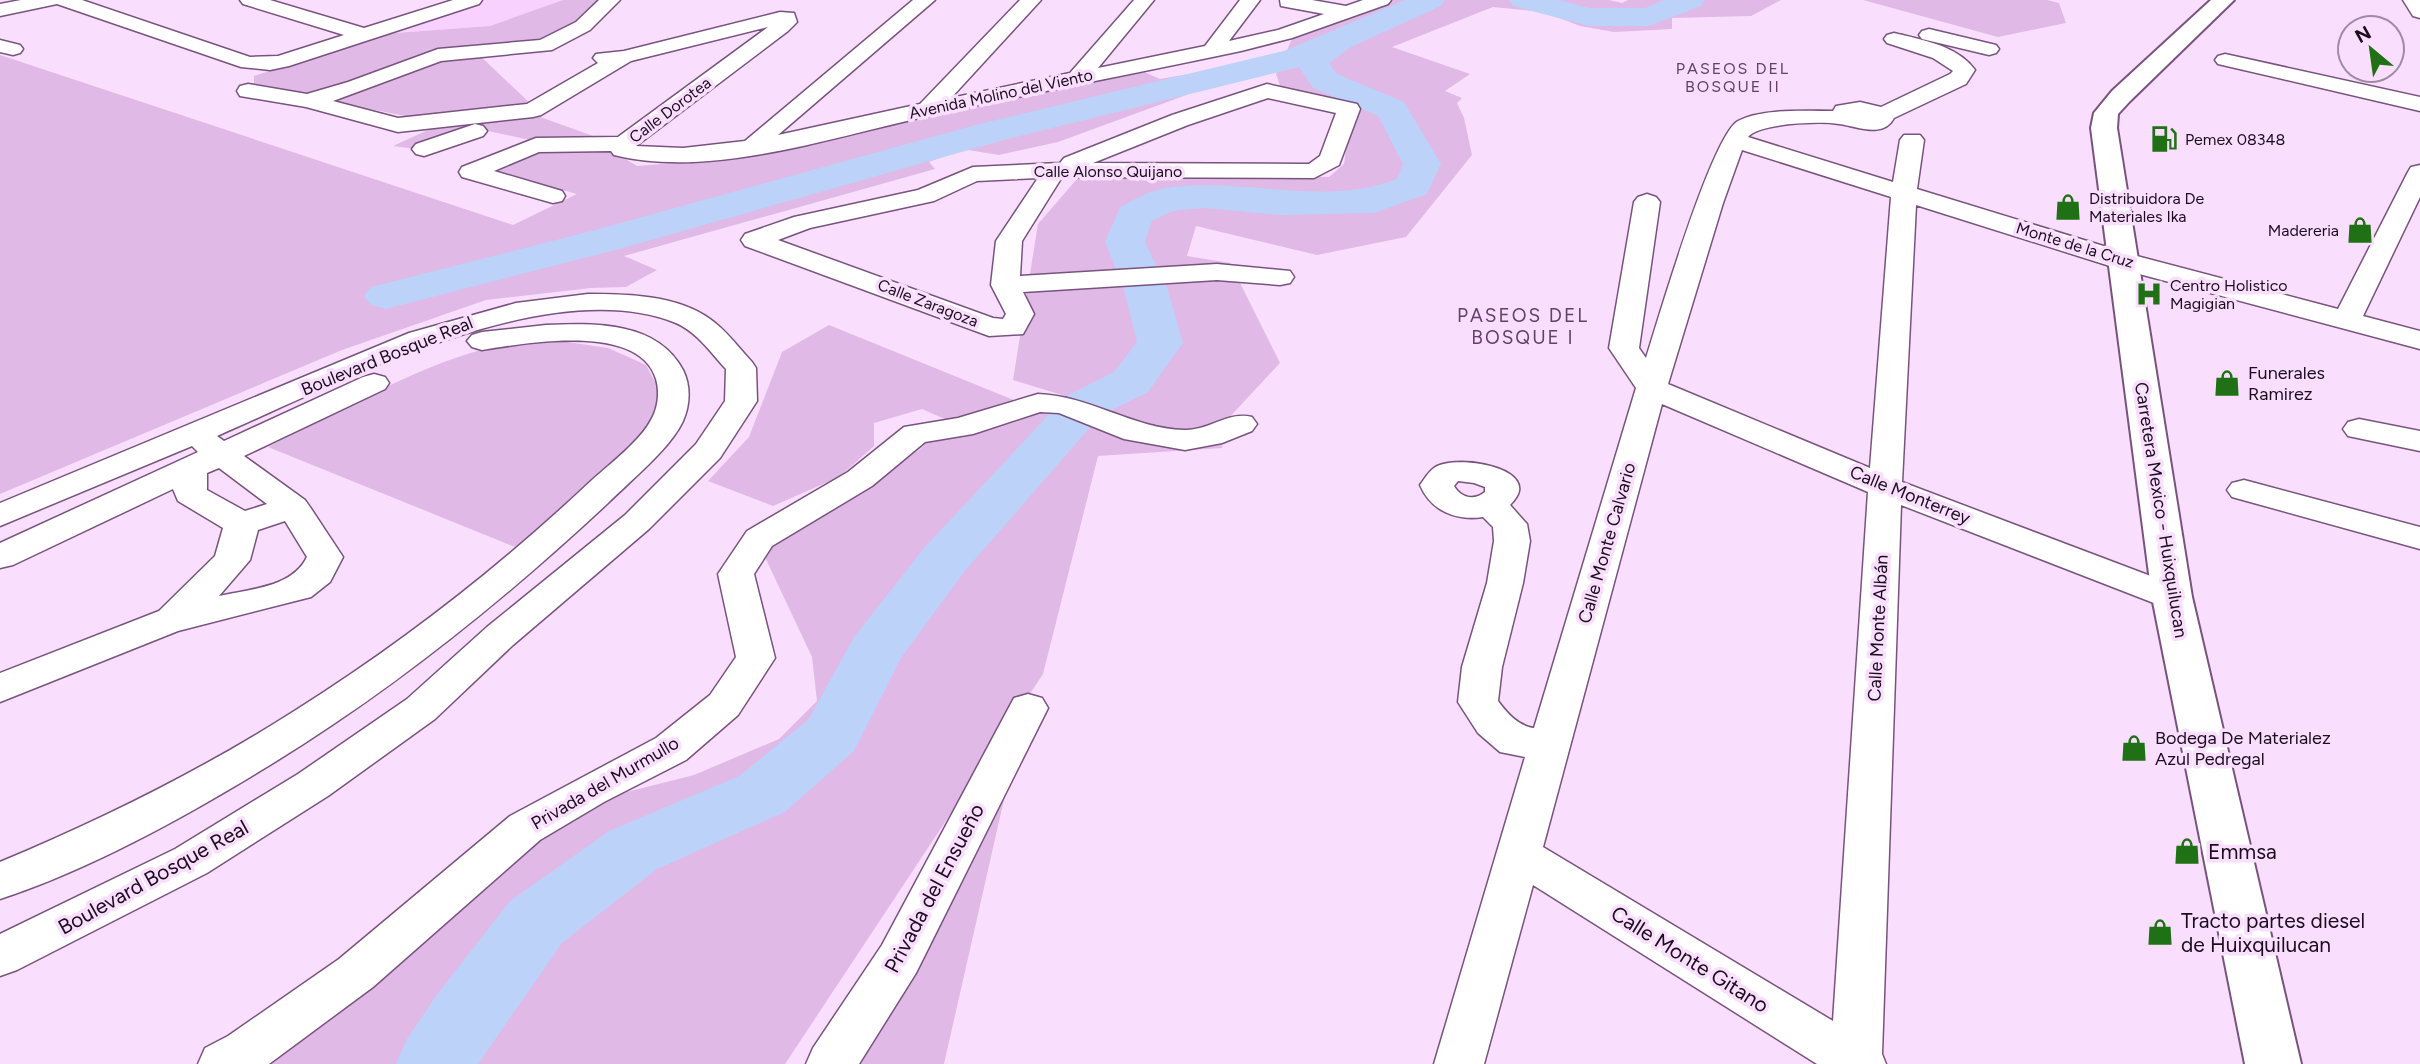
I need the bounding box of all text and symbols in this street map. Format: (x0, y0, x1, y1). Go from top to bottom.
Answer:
north arrow (2336, 14, 2406, 84)
text: N (2351, 21, 2375, 48)
district label: PASEOS DEL BOSQUE II (1676, 59, 1790, 96)
street label: Avenida Molino del Viento (907, 65, 1095, 123)
street label: Calle Dorotea (625, 73, 715, 147)
fuel station icon: Pemex 08348 (2149, 124, 2179, 154)
place label: Pemex 08348 (2185, 130, 2285, 149)
street label: Calle Alonso Quijano (1034, 162, 1182, 181)
place label: Distribuidora De Materiales Ika (2089, 189, 2205, 226)
shop icon: Distribuidora De Materiales Ika (2053, 192, 2083, 222)
shop icon: Madereria (2345, 215, 2375, 245)
street label: Monte de la Cruz (2014, 218, 2136, 272)
place label: Madereria (2268, 221, 2339, 240)
street label: Calle Zaragoza (875, 275, 981, 331)
place label: Centro Holistico Magigian (2170, 276, 2288, 313)
hospital icon: Centro Holistico Magigian (2134, 279, 2164, 309)
district label: PASEOS DEL BOSQUE I (1457, 304, 1589, 349)
street label: Boulevard Bosque Real (298, 311, 476, 401)
place label: Funerales Ramirez (2248, 362, 2325, 405)
shop icon: Funerales Ramirez (2212, 368, 2242, 398)
street label: Carretera Mexico - Huixquilucan (2130, 381, 2192, 639)
street label: Calle Monte Calvario (1574, 460, 1640, 626)
street label: Calle Monterrey (1847, 461, 1974, 529)
street label: Calle Monte Albán (1863, 554, 1893, 702)
place label: Bodega De Materialez Azul Pedregal (2155, 727, 2331, 770)
street label: Privada del Murmullo (527, 732, 683, 834)
shop icon: Bodega De Materialez Azul Pedregal (2119, 733, 2149, 763)
street label: Privada del Ensueño (879, 799, 989, 977)
street label: Boulevard Bosque Real (53, 814, 253, 940)
shop icon: Emmsa (2172, 836, 2202, 866)
place label: Emmsa (2208, 839, 2277, 864)
street label: Calle Monte Gitano (1607, 900, 1773, 1018)
place label: Tracto partes diesel de Huixquilucan (2181, 908, 2365, 957)
shop icon: Tracto partes diesel de Huixquilucan (2145, 917, 2175, 947)

